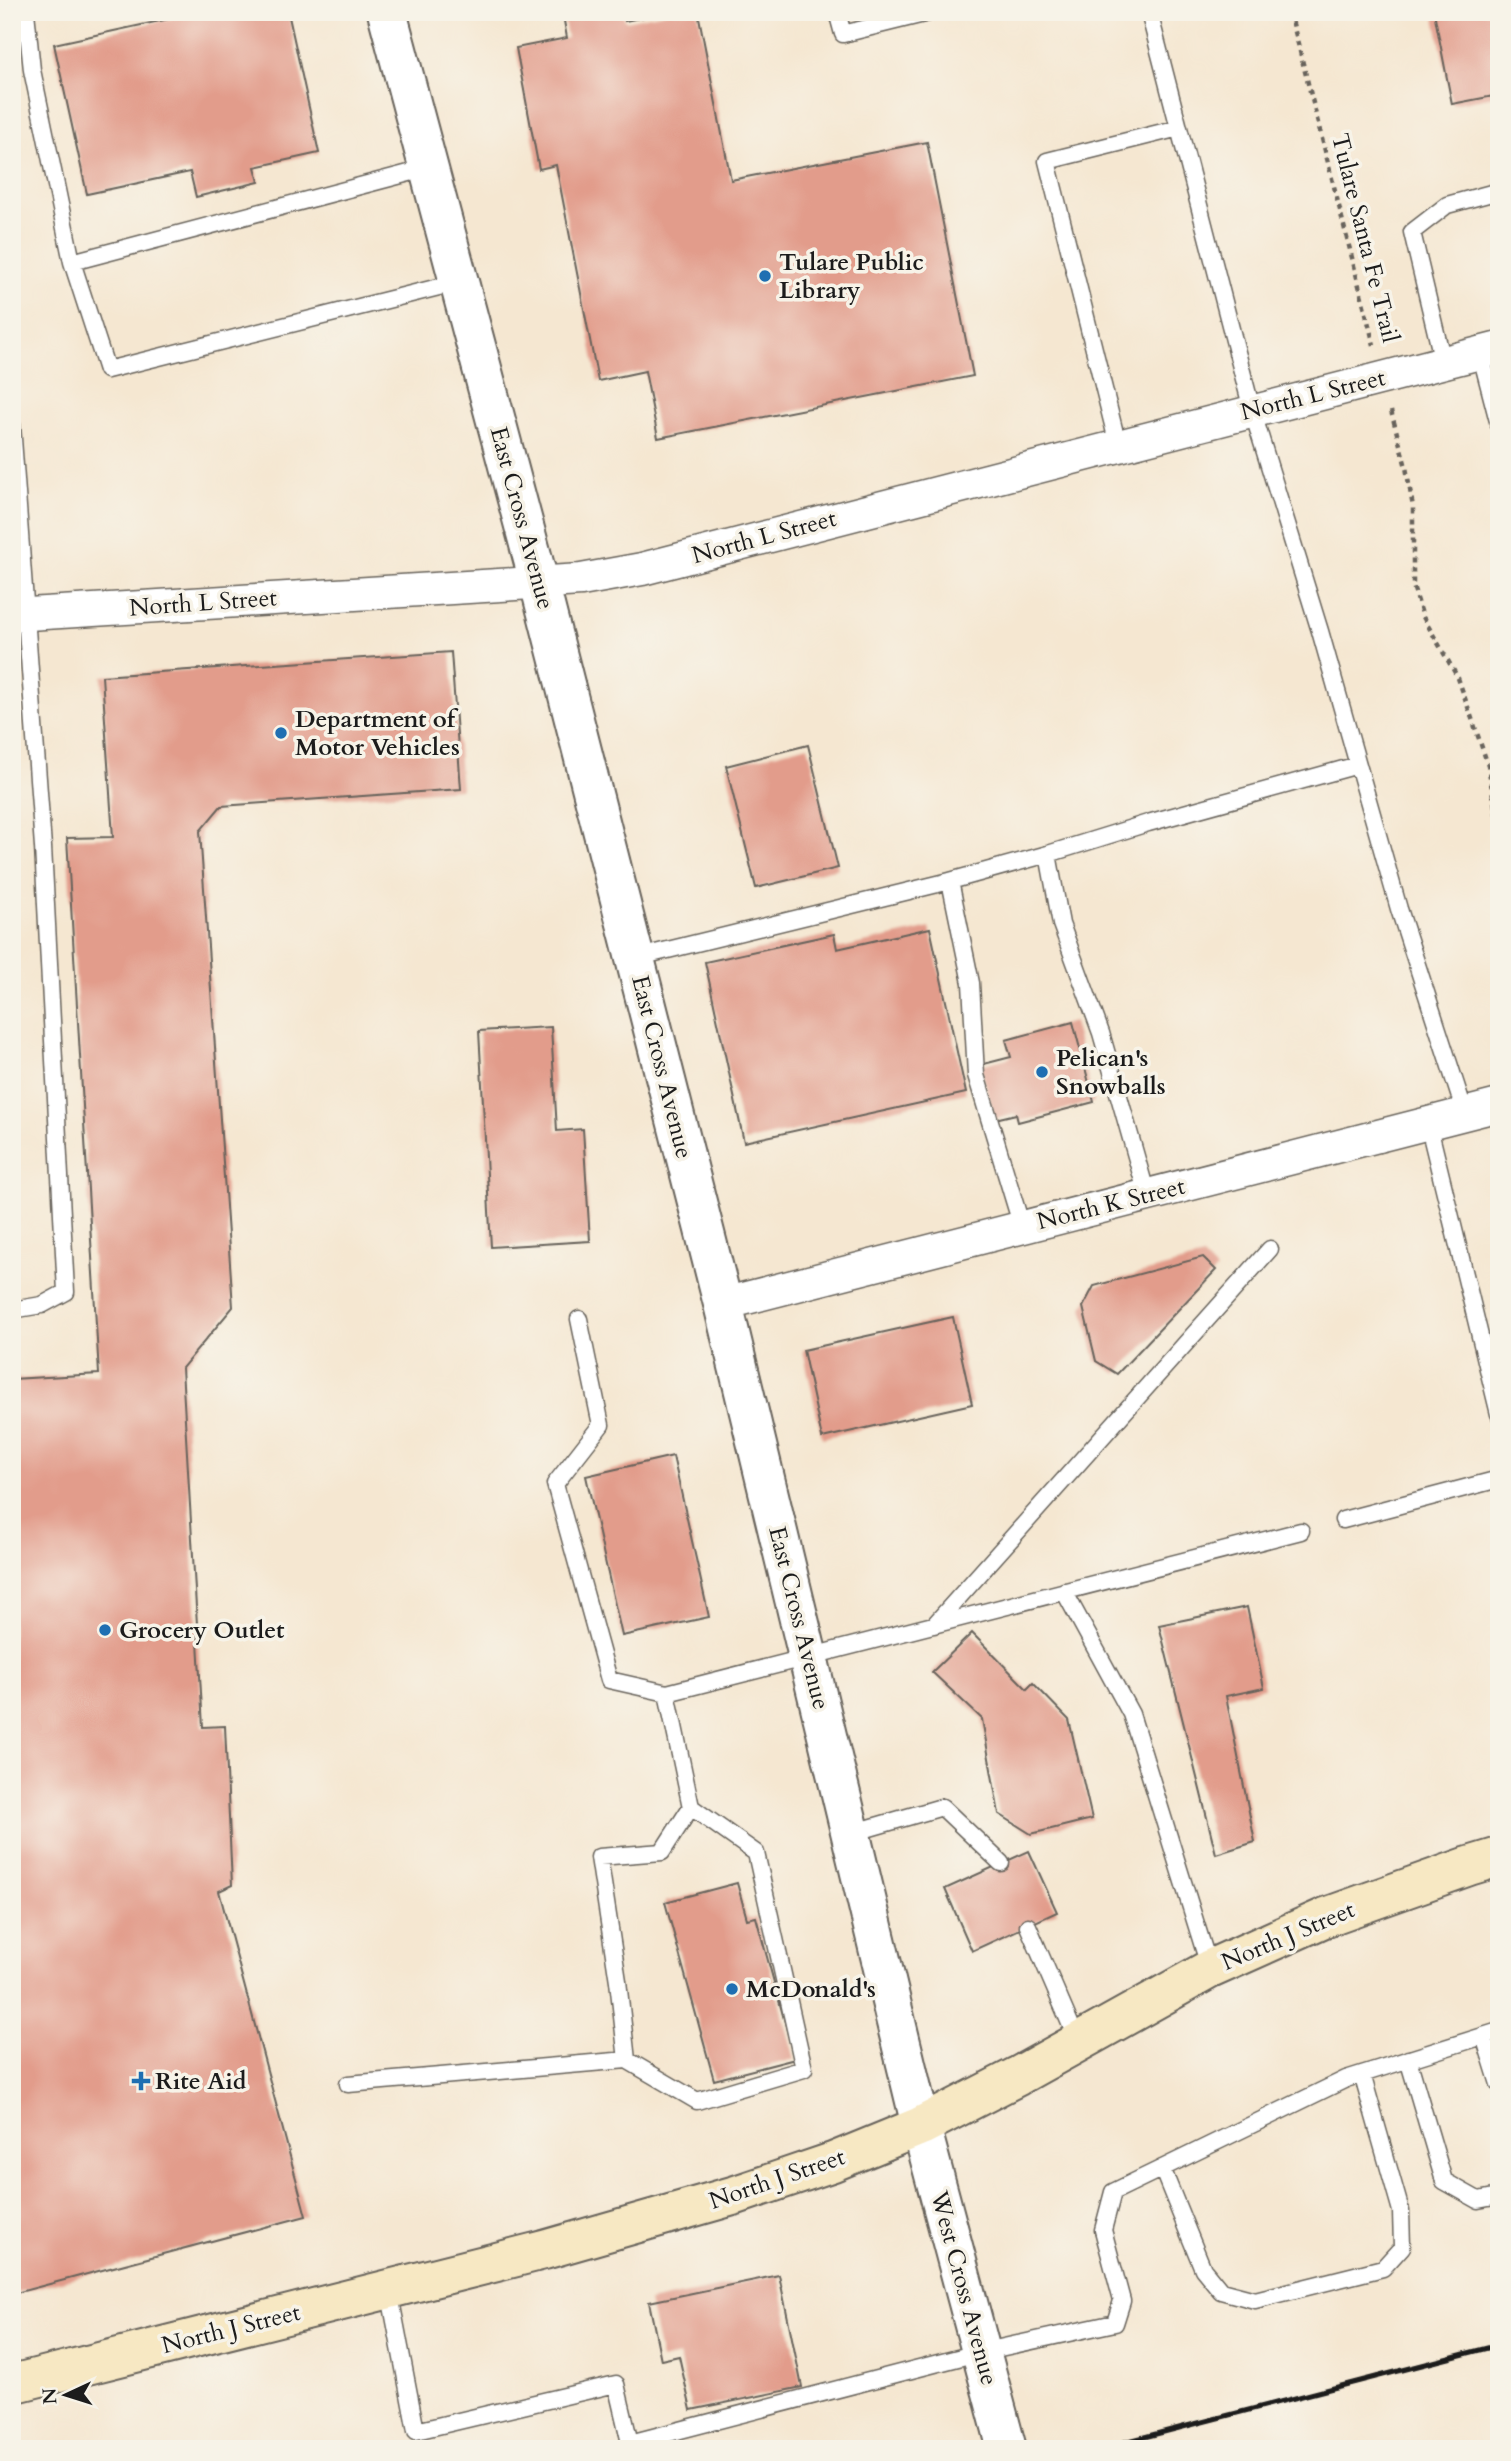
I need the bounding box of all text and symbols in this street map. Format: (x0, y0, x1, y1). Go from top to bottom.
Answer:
street label: Tulare Santa Fe Trail (1323, 130, 1407, 346)
place label: Tulare Public Library (779, 246, 924, 307)
marker: Tulare Public Library (757, 268, 773, 284)
street label: North L Street (1237, 361, 1389, 429)
street label: East Cross Avenue (482, 423, 562, 613)
street label: North L Street (688, 502, 840, 572)
street label: North L Street (128, 581, 278, 625)
place label: Department of Motor Vehicles (295, 703, 460, 764)
marker: Department of Motor Vehicles (273, 725, 289, 741)
street label: East Cross Avenue (623, 972, 701, 1162)
place label: Pelican's Snowballs (1056, 1042, 1166, 1103)
marker: Pelican's Snowballs (1034, 1064, 1050, 1080)
street label: North K Street (1034, 1170, 1189, 1238)
street label: East Cross Avenue (760, 1523, 838, 1713)
place label: Grocery Outlet (119, 1614, 285, 1647)
marker: Grocery Outlet (97, 1622, 113, 1638)
street label: North J Street (1216, 1893, 1360, 1979)
place label: McDonald's (746, 1973, 876, 2006)
marker: McDonald's (724, 1981, 740, 1997)
place label: Rite Aid (155, 2065, 247, 2098)
marker: Rite Aid (133, 2073, 149, 2089)
street label: North J Street (705, 2140, 850, 2218)
street label: West Cross Avenue (922, 2186, 1006, 2389)
street label: North J Street (158, 2296, 304, 2362)
north arrow (32, 2360, 102, 2430)
text: N (36, 2386, 64, 2405)

